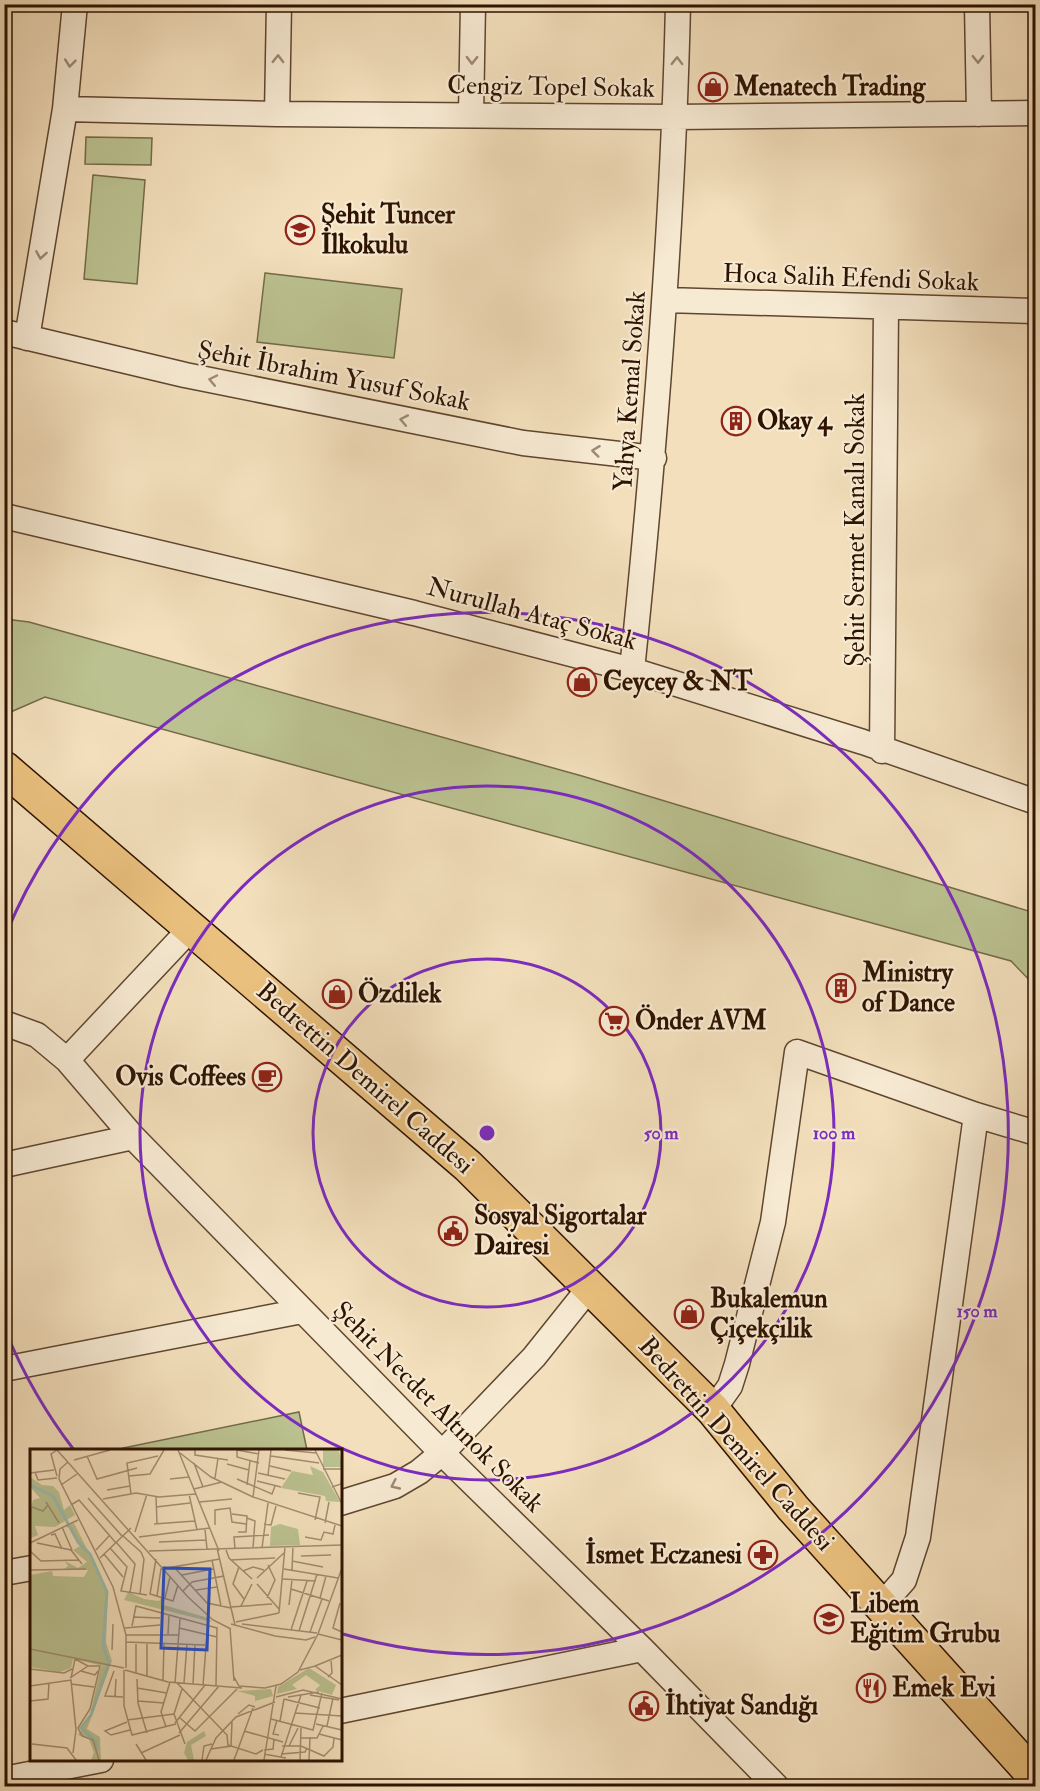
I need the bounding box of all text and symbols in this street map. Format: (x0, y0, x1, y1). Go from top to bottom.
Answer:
one-way arrow (272, 55, 284, 64)
one-way arrow (466, 55, 478, 64)
one-way arrow (972, 55, 984, 64)
one-way arrow (671, 56, 683, 65)
one-way arrow (64, 58, 77, 67)
street label: Cengiz Topel Sokak (447, 69, 656, 106)
shop icon: Menatech Trading (697, 71, 729, 103)
place label: Menatech Trading (733, 71, 927, 104)
place label: Şehit Tuncer İlkokulu (321, 199, 455, 261)
school or university icon: Şehit Tuncer İlkokulu (284, 214, 316, 246)
one-way arrow (35, 251, 47, 260)
street label: Hoca Salih Efendi Sokak (722, 258, 980, 298)
street label: Yahya Kemal Sokak (607, 289, 653, 492)
street label: Şehit İbrahim Yusuf Sokak (195, 332, 474, 418)
one-way arrow (208, 375, 218, 388)
street label: Şehit Sermet Kanalı Sokak (840, 393, 872, 667)
building icon: Okay 4 (720, 405, 752, 437)
place label: Okay 4 (757, 405, 834, 438)
one-way arrow (399, 414, 409, 427)
one-way arrow (592, 445, 601, 458)
street label: Nurullah Ataç Sokak (423, 571, 641, 658)
shop icon: Ceycey & NT (566, 666, 598, 698)
place label: Ceycey & NT (603, 666, 753, 699)
place label: Ministry of Dance (861, 957, 955, 1019)
building icon: Ministry of Dance (825, 972, 857, 1004)
street label: Bedrettin Demirel Caddesi (250, 975, 480, 1181)
place label: Özdilek (358, 977, 442, 1010)
shop icon: Özdilek (321, 978, 353, 1010)
place label: Önder AVM (635, 1004, 767, 1037)
supermarket icon: Önder AVM (598, 1005, 630, 1037)
place label: Ovis Coffees (115, 1061, 246, 1093)
cafe icon: Ovis Coffees (251, 1061, 283, 1093)
text: 50 m (644, 1122, 679, 1145)
text: 100 m (813, 1122, 856, 1145)
centre of rings (477, 1123, 497, 1143)
place label: Sosyal Sigortalar Dairesi (474, 1200, 647, 1262)
public building icon: Sosyal Sigortalar Dairesi (437, 1215, 469, 1247)
place label: Bukalemun Çiçekçilik (710, 1283, 828, 1345)
street label: Şehit Necdet Altınok Sokak (326, 1295, 551, 1520)
shop icon: Bukalemun Çiçekçilik (673, 1298, 705, 1330)
text: 150 m (956, 1300, 999, 1323)
street label: Bedrettin Demirel Caddesi (631, 1330, 841, 1558)
inset map (30, 1449, 342, 1761)
one-way arrow (390, 1477, 401, 1489)
place label: İsmet Eczanesi (585, 1537, 742, 1571)
pharmacy icon: İsmet Eczanesi (747, 1539, 779, 1571)
place label: Libem Eğitim Grubu (850, 1588, 1001, 1651)
school or university icon: Libem Eğitim Grubu (813, 1603, 845, 1635)
restaurant icon: Emek Evi (855, 1672, 887, 1704)
place label: Emek Evi (892, 1672, 996, 1704)
place label: İhtiyat Sandığı (665, 1688, 818, 1723)
public building icon: İhtiyat Sandığı (628, 1690, 660, 1722)

